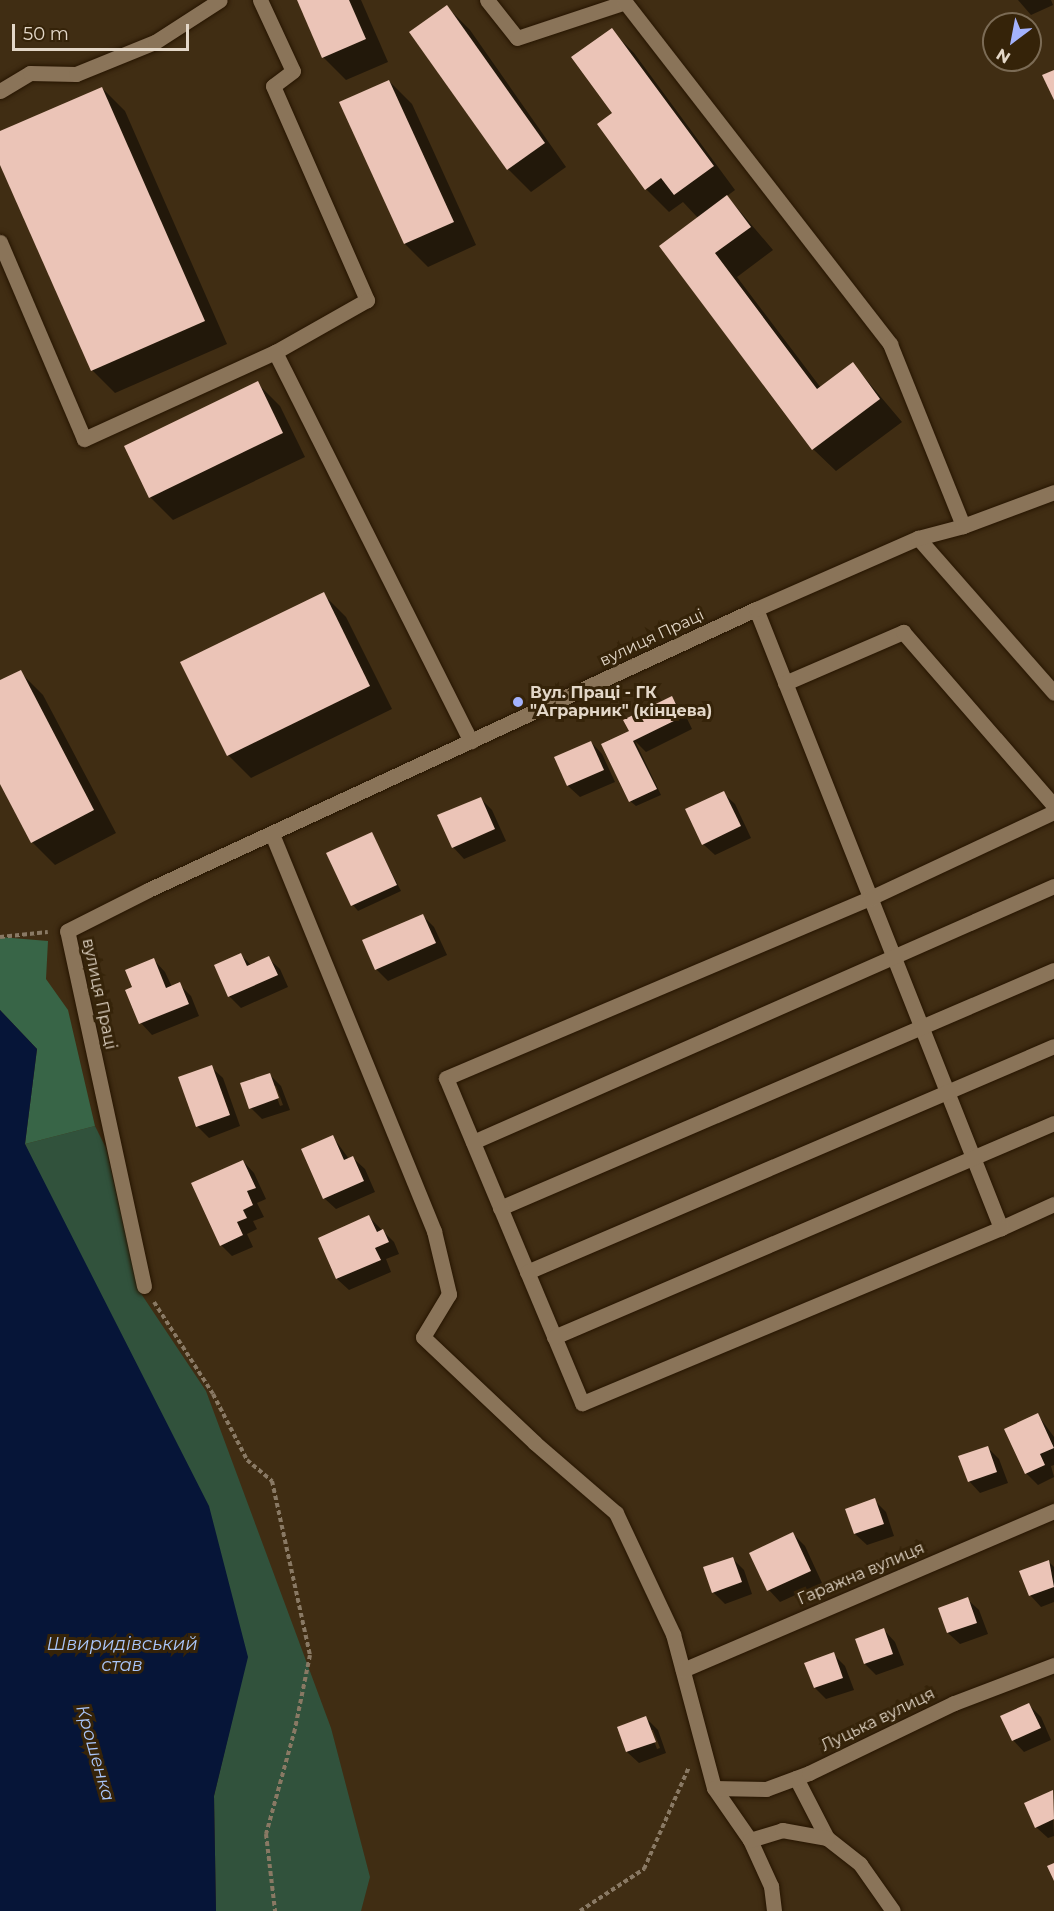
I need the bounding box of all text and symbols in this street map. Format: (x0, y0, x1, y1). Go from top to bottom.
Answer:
scale bar (15, 12, 192, 50)
north arrow (982, 12, 1042, 72)
text: 50 m (23, 23, 69, 45)
text: N (993, 45, 1014, 67)
street label: вулиця Праці (597, 605, 707, 671)
place label: Вул. Праці - ГК "Аграрник" (кінцева) (530, 683, 712, 721)
marker: Вул. Праці - ГК "Аграрник" (кінцева) (511, 695, 525, 709)
street label: вулиця Праці (78, 937, 120, 1051)
street label: Гаражна вулиця (795, 1539, 927, 1609)
water label: Швиридівський став (46, 1634, 198, 1676)
street label: Луцька вулиця (818, 1684, 938, 1756)
water label: Крошенка (71, 1702, 119, 1804)

